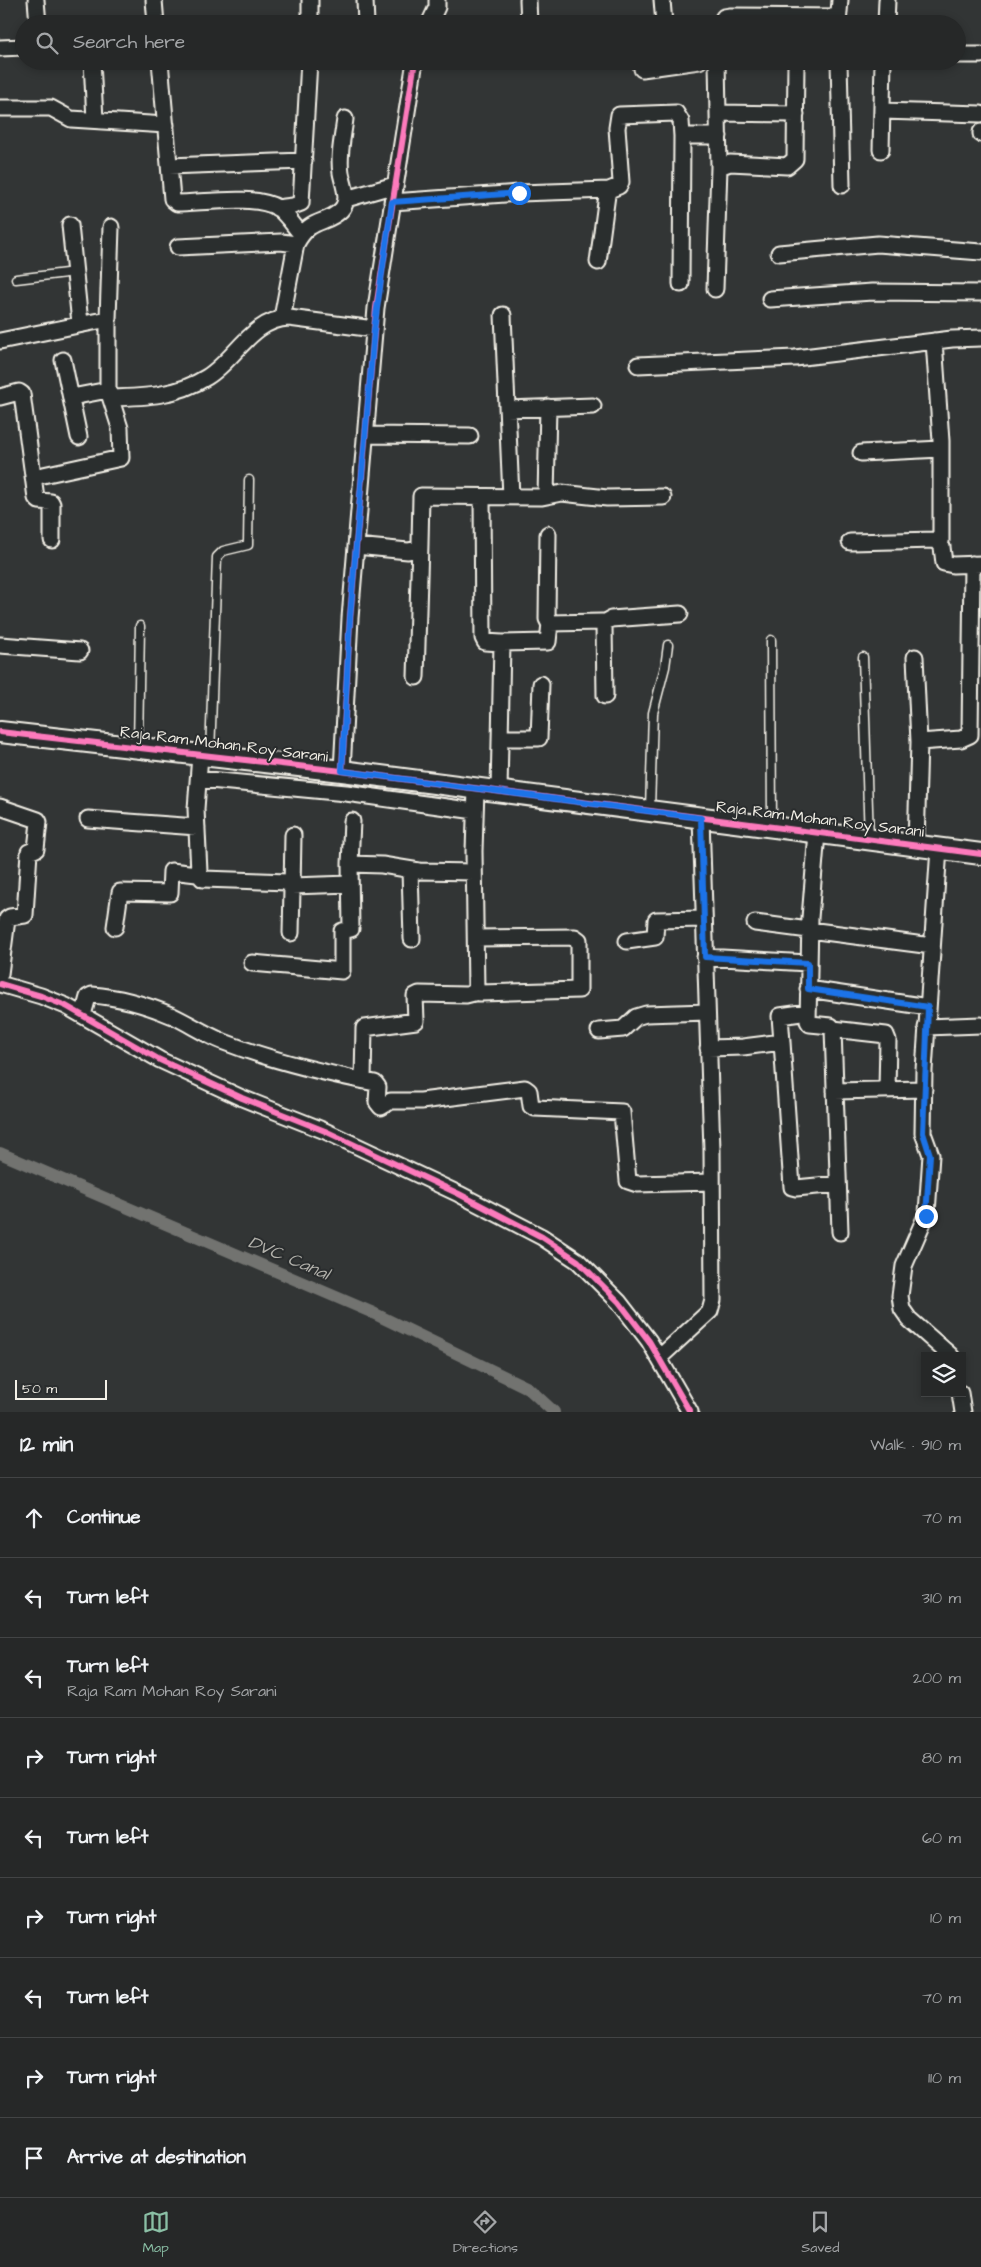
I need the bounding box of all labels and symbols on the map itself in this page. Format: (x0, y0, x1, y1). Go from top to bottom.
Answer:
route start (508, 182, 531, 205)
street label: Raja Ram Mohan Roy Sarani (119, 720, 330, 769)
street label: Raja Ram Mohan Roy Sarani (715, 795, 926, 844)
route end (915, 1205, 938, 1228)
water label: DVC Canal (245, 1230, 335, 1287)
scale bar (15, 1377, 108, 1400)

